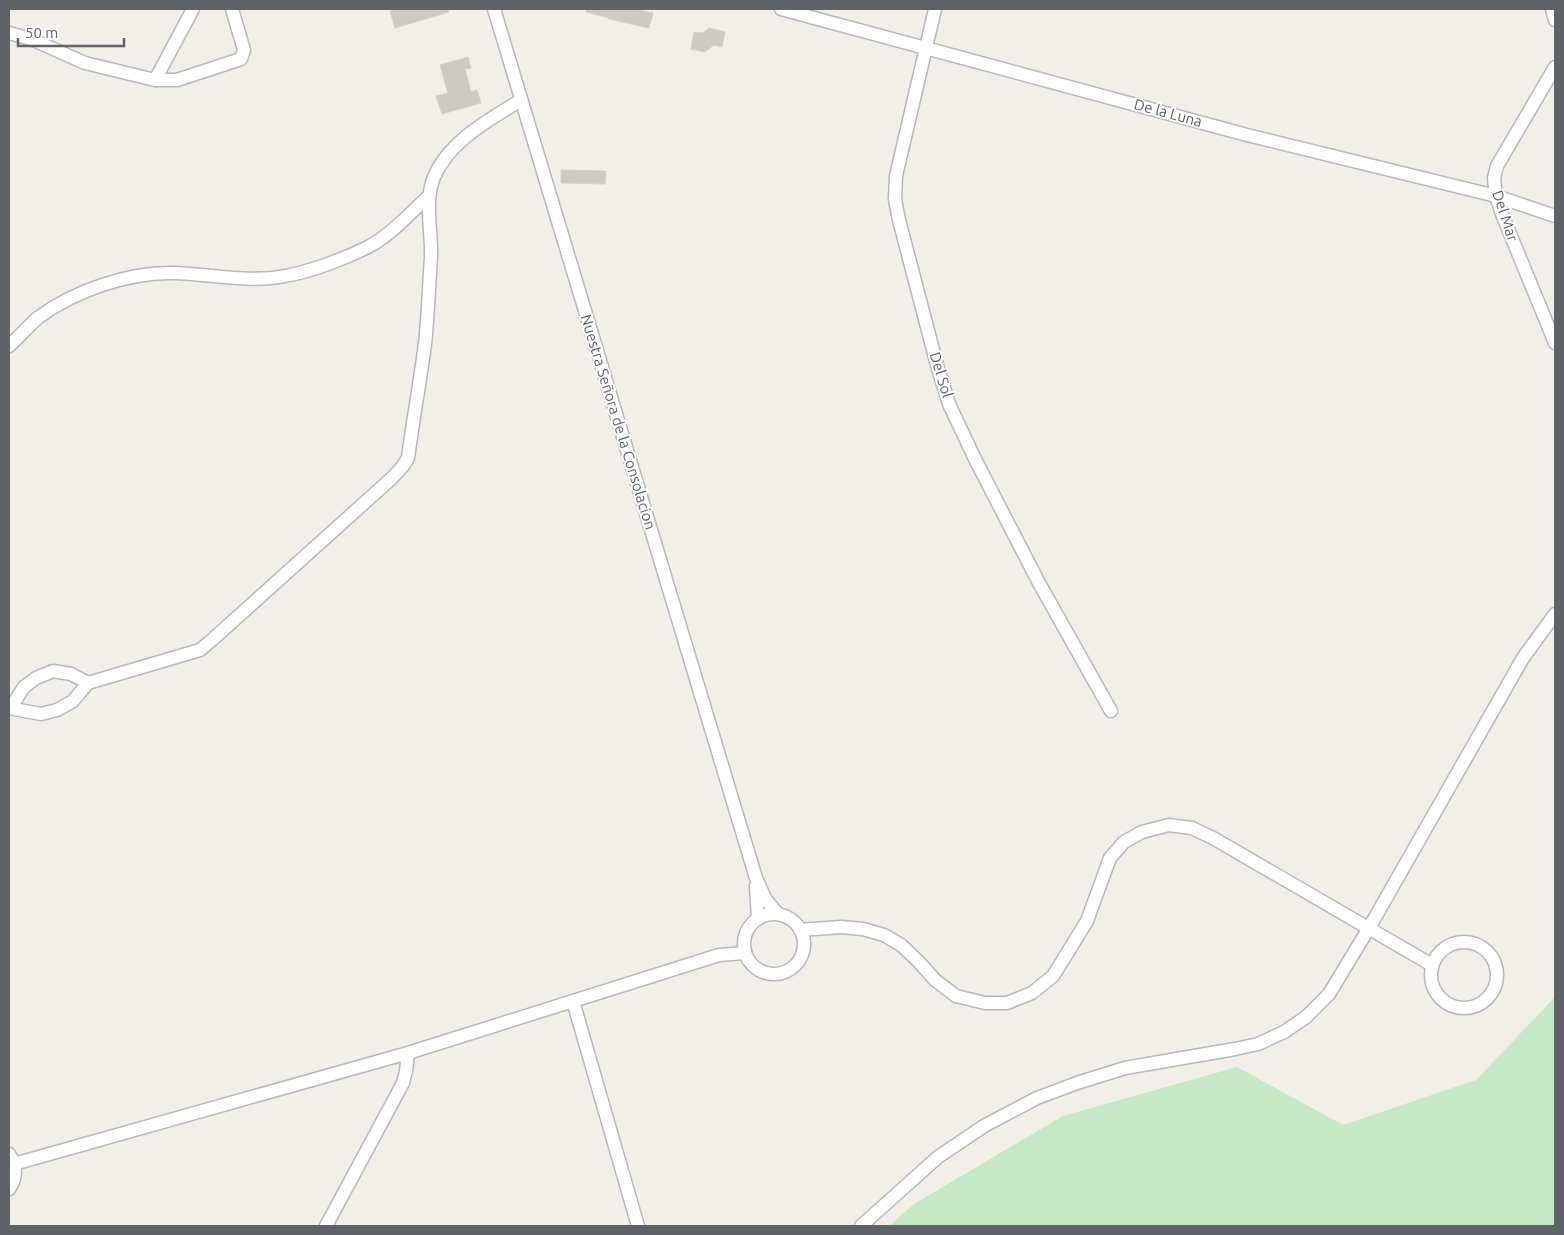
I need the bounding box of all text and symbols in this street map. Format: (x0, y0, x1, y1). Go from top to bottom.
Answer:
scale bar (18, 15, 124, 47)
text: 50 m (25, 24, 58, 41)
street label: De la Luna (1132, 95, 1204, 130)
street label: Del Mar (1489, 188, 1522, 244)
street label: Nuestra Señora de la Consolacion (578, 312, 659, 531)
street label: Del Sol (927, 350, 956, 400)

